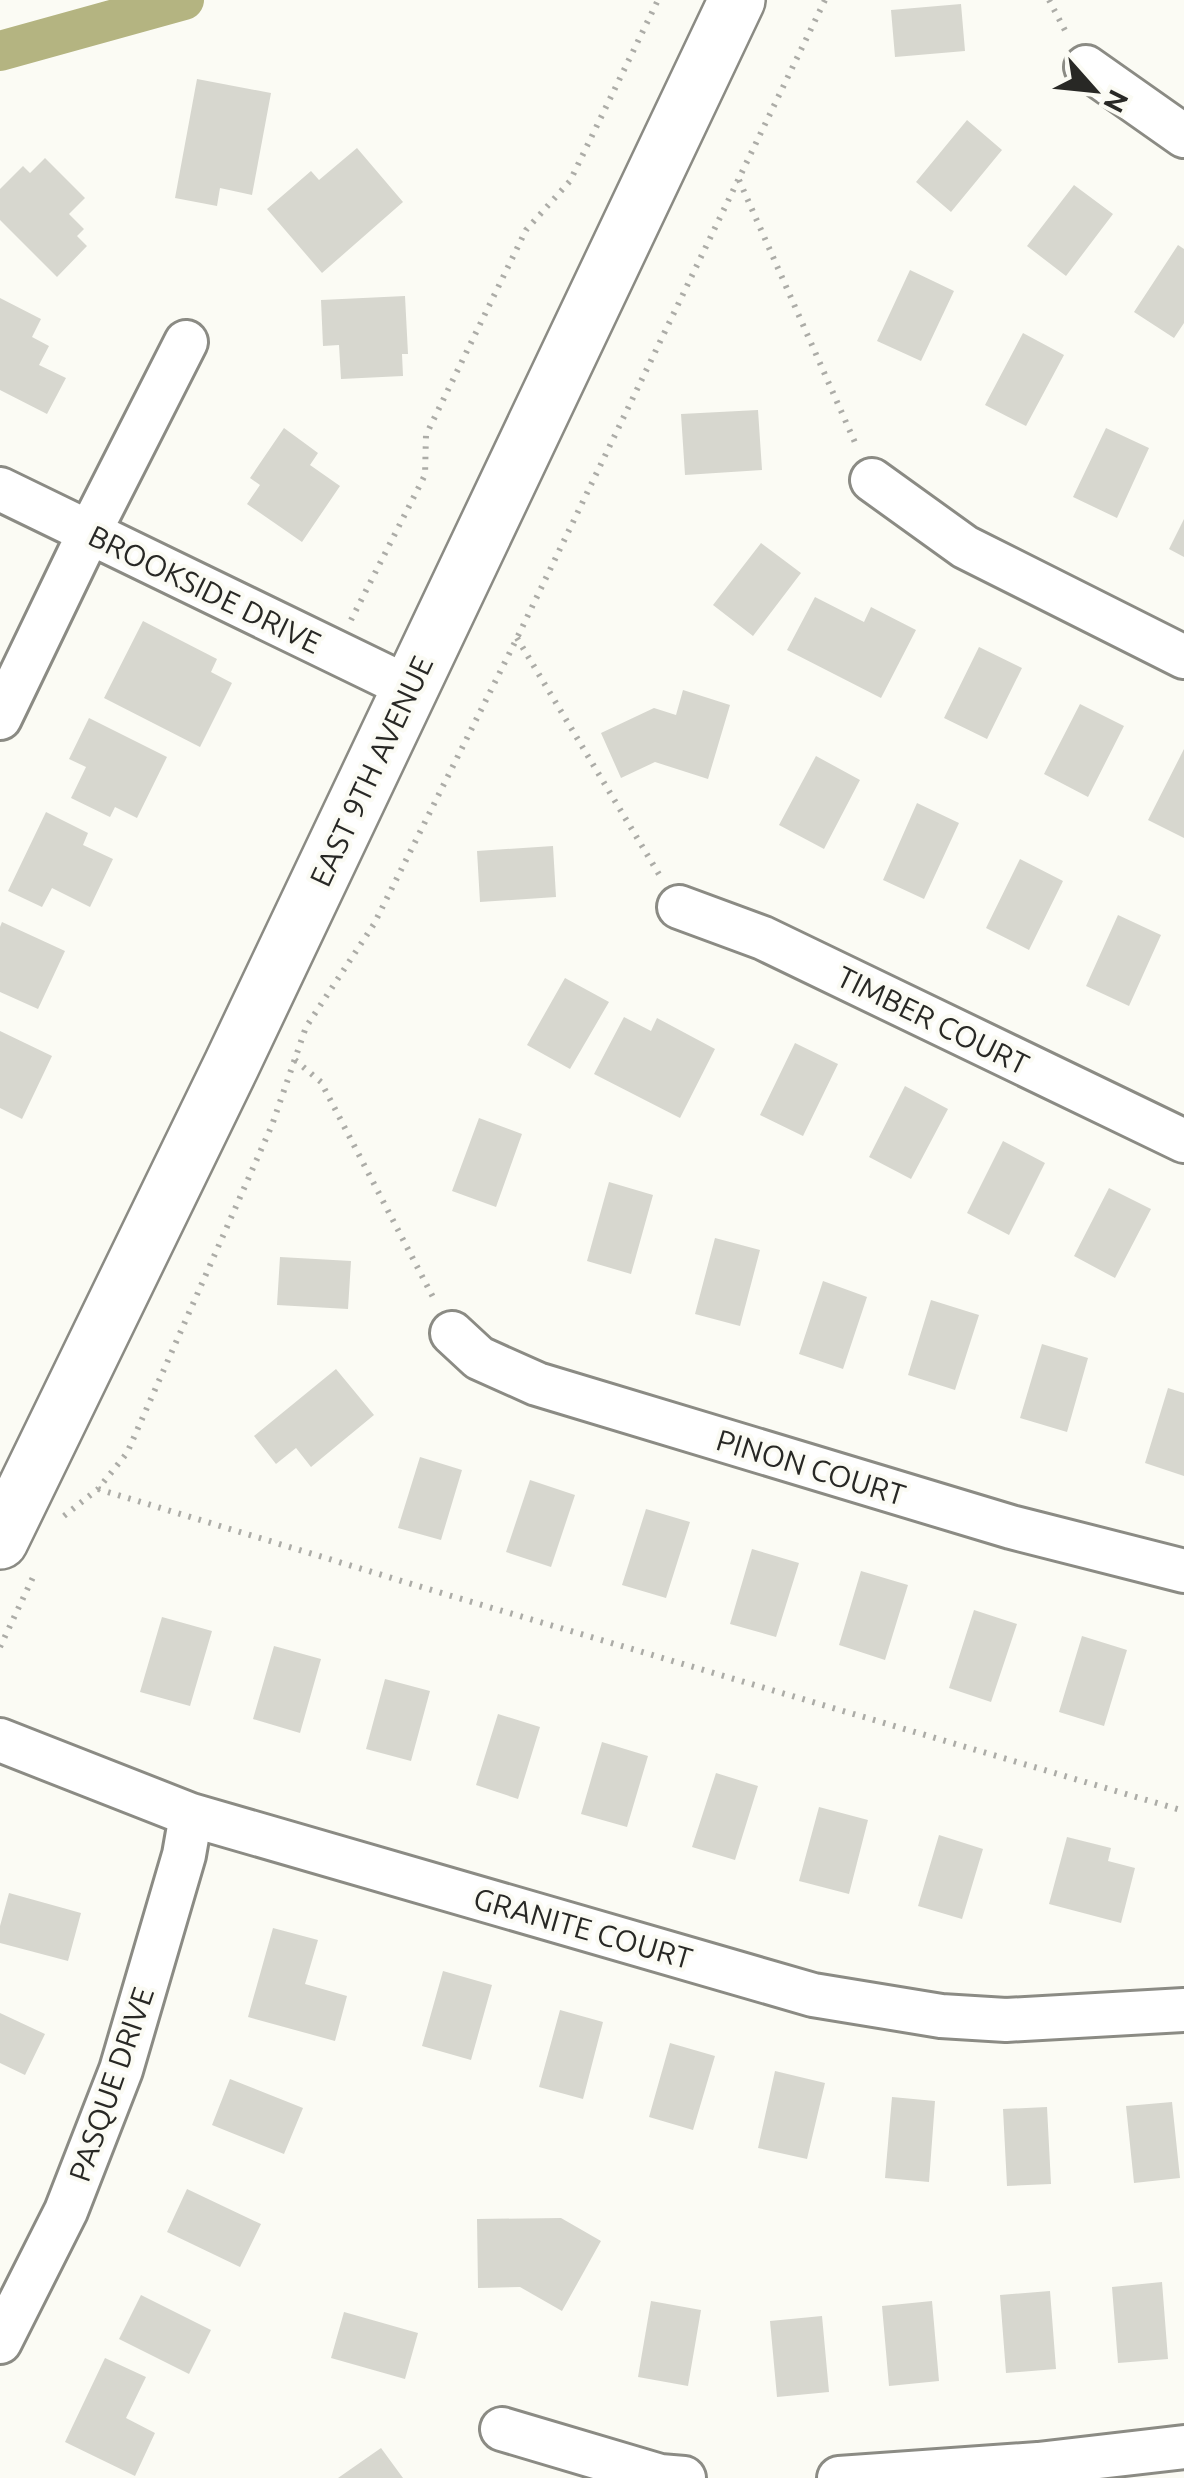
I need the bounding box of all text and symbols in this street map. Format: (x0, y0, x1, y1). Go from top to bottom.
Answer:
north arrow (1044, 40, 1144, 140)
text: N (1098, 85, 1135, 118)
street label: BROOKSIDE DRIVE (83, 518, 327, 660)
street label: EAST 9TH AVENUE (303, 650, 439, 892)
street label: TIMBER COURT (832, 959, 1035, 1081)
street label: PINON COURT (712, 1422, 910, 1512)
street label: GRANITE COURT (470, 1881, 696, 1976)
street label: PASQUE DRIVE (62, 1982, 160, 2186)

